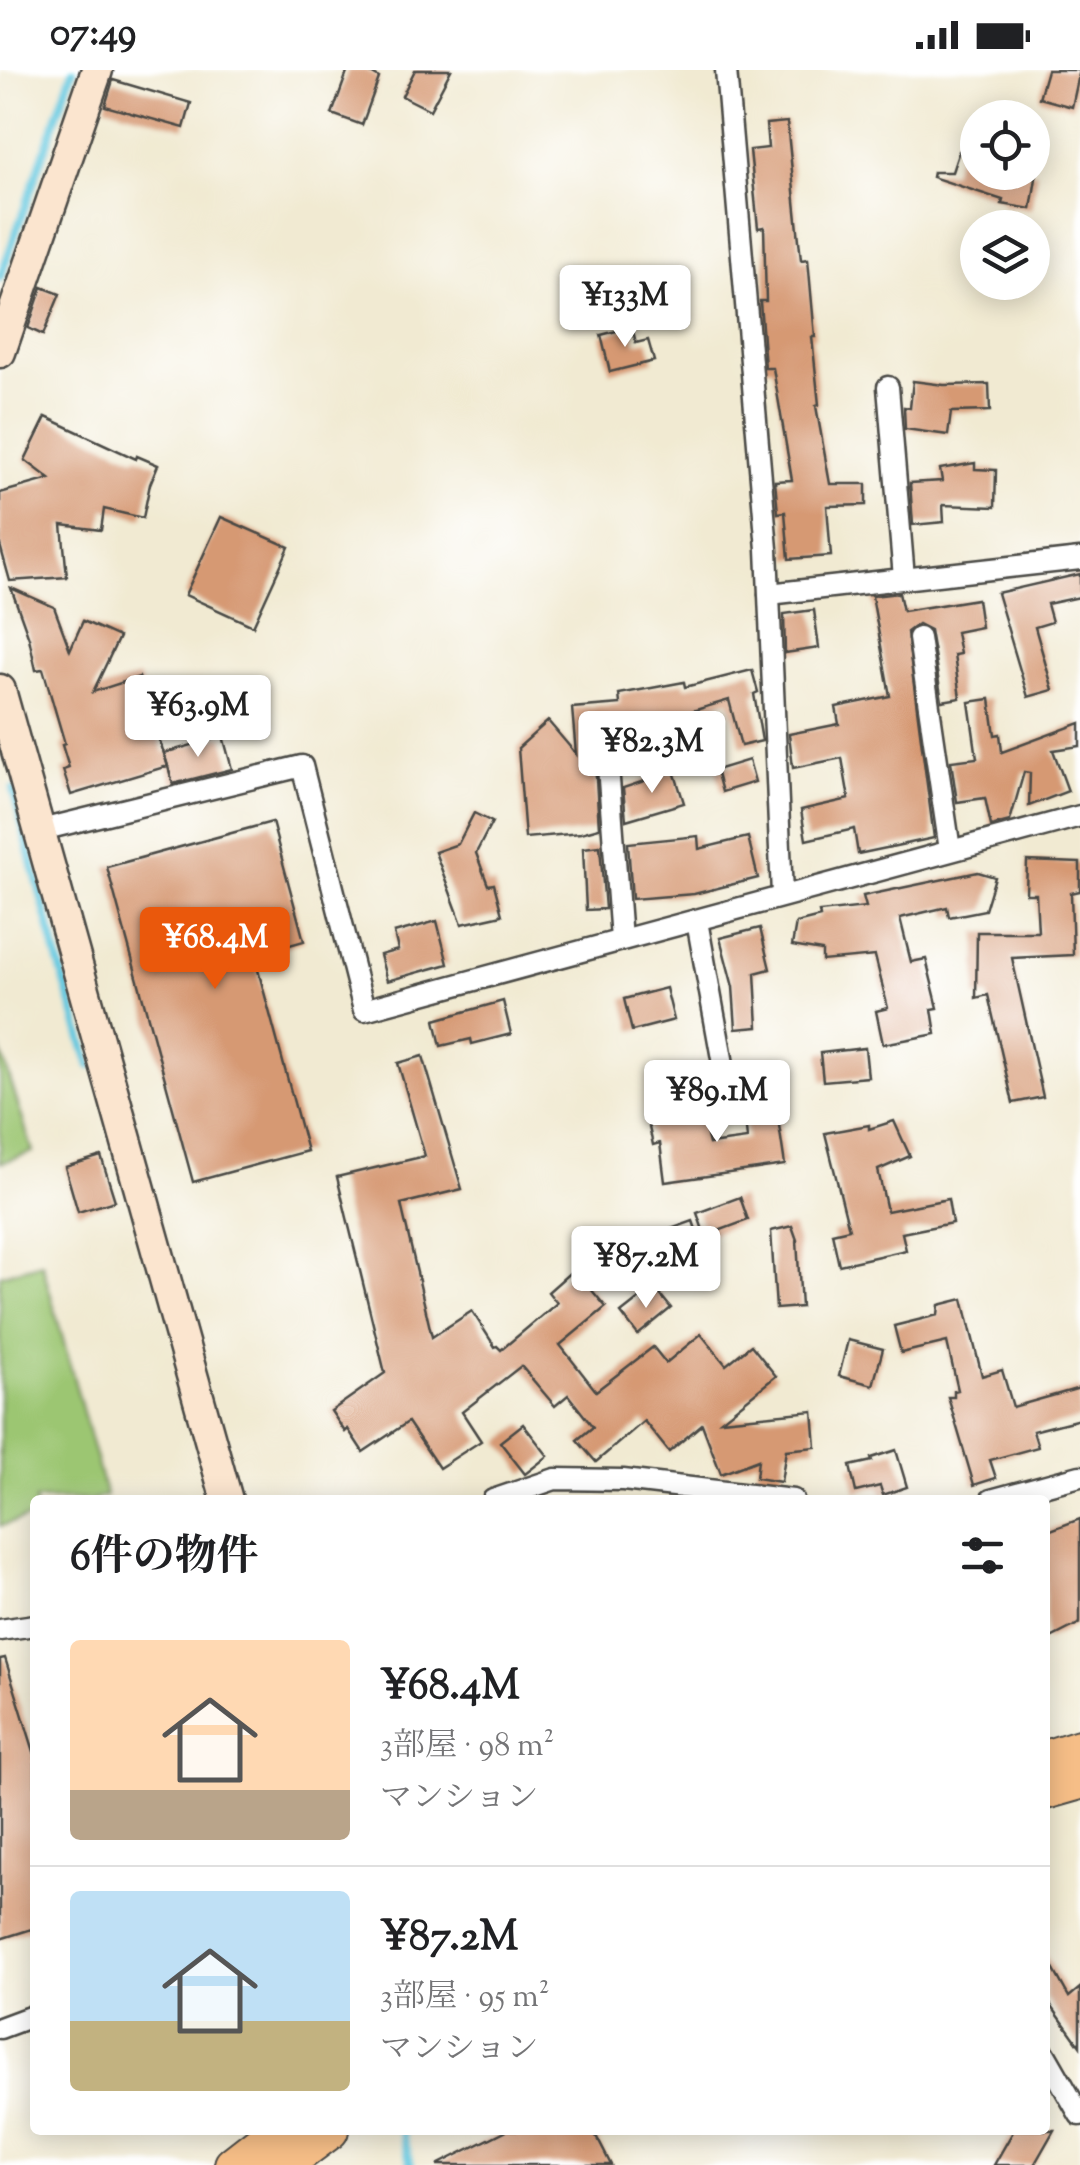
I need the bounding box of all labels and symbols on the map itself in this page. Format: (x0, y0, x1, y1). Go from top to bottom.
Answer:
pin: ¥133M (555, 265, 695, 350)
pin: ¥63.9M (117, 675, 279, 760)
pin: ¥82.3M (571, 711, 733, 796)
pin: ¥68.4M (134, 907, 296, 992)
pin: ¥89.1M (636, 1060, 798, 1145)
pin: ¥87.2M (565, 1226, 727, 1311)

